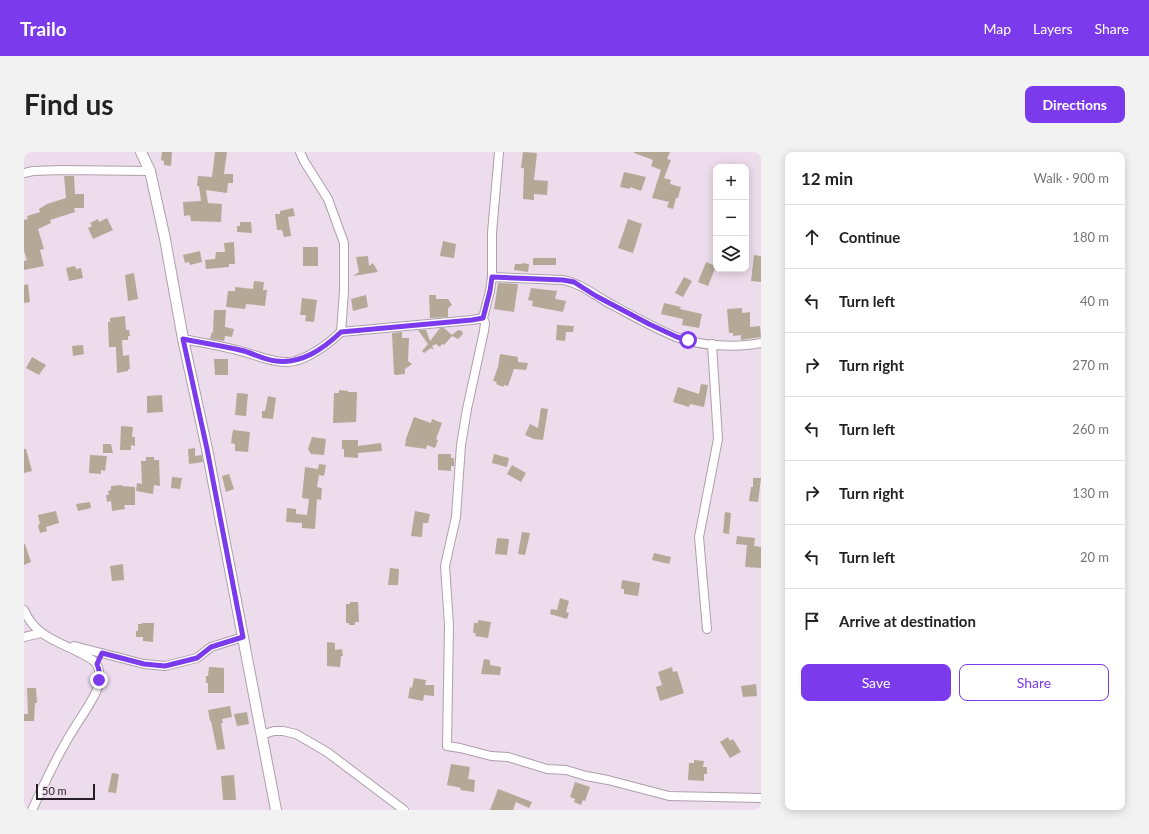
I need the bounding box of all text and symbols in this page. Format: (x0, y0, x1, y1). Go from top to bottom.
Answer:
text: Trailo (20, 17, 67, 40)
text: Map (983, 20, 1011, 37)
text: Layers (1033, 20, 1073, 37)
text: Share (1095, 20, 1129, 37)
button: Directions (1025, 86, 1125, 123)
text: Find us (24, 87, 114, 121)
map controls (713, 164, 749, 272)
button: + (713, 164, 749, 200)
text: 12 min (801, 168, 853, 189)
text: Walk · 900 m (1033, 170, 1109, 186)
button: − (713, 200, 749, 236)
icon: ahead (801, 226, 823, 248)
text: Continue (839, 228, 900, 246)
text: 180 m (1072, 229, 1109, 245)
button: layers (713, 236, 749, 272)
icon: left (801, 290, 823, 312)
text: Turn left (839, 292, 895, 310)
text: 40 m (1080, 293, 1109, 309)
route start (679, 331, 697, 349)
icon: right (801, 354, 823, 376)
text: Turn right (839, 356, 904, 374)
text: 270 m (1072, 357, 1109, 373)
icon: left (801, 418, 823, 440)
text: Turn left (839, 420, 895, 438)
text: 260 m (1072, 421, 1109, 437)
icon: right (801, 482, 823, 504)
text: Turn right (839, 484, 904, 502)
text: 130 m (1072, 485, 1109, 501)
icon: left (801, 546, 823, 568)
text: Turn left (839, 548, 895, 566)
text: 20 m (1080, 549, 1109, 565)
icon: arrive (801, 610, 823, 632)
text: Arrive at destination (839, 612, 976, 630)
button: Save (801, 664, 951, 701)
button: Share (959, 664, 1109, 701)
route end (90, 671, 108, 689)
scale bar (36, 782, 95, 801)
text: 50 m (42, 784, 67, 797)

